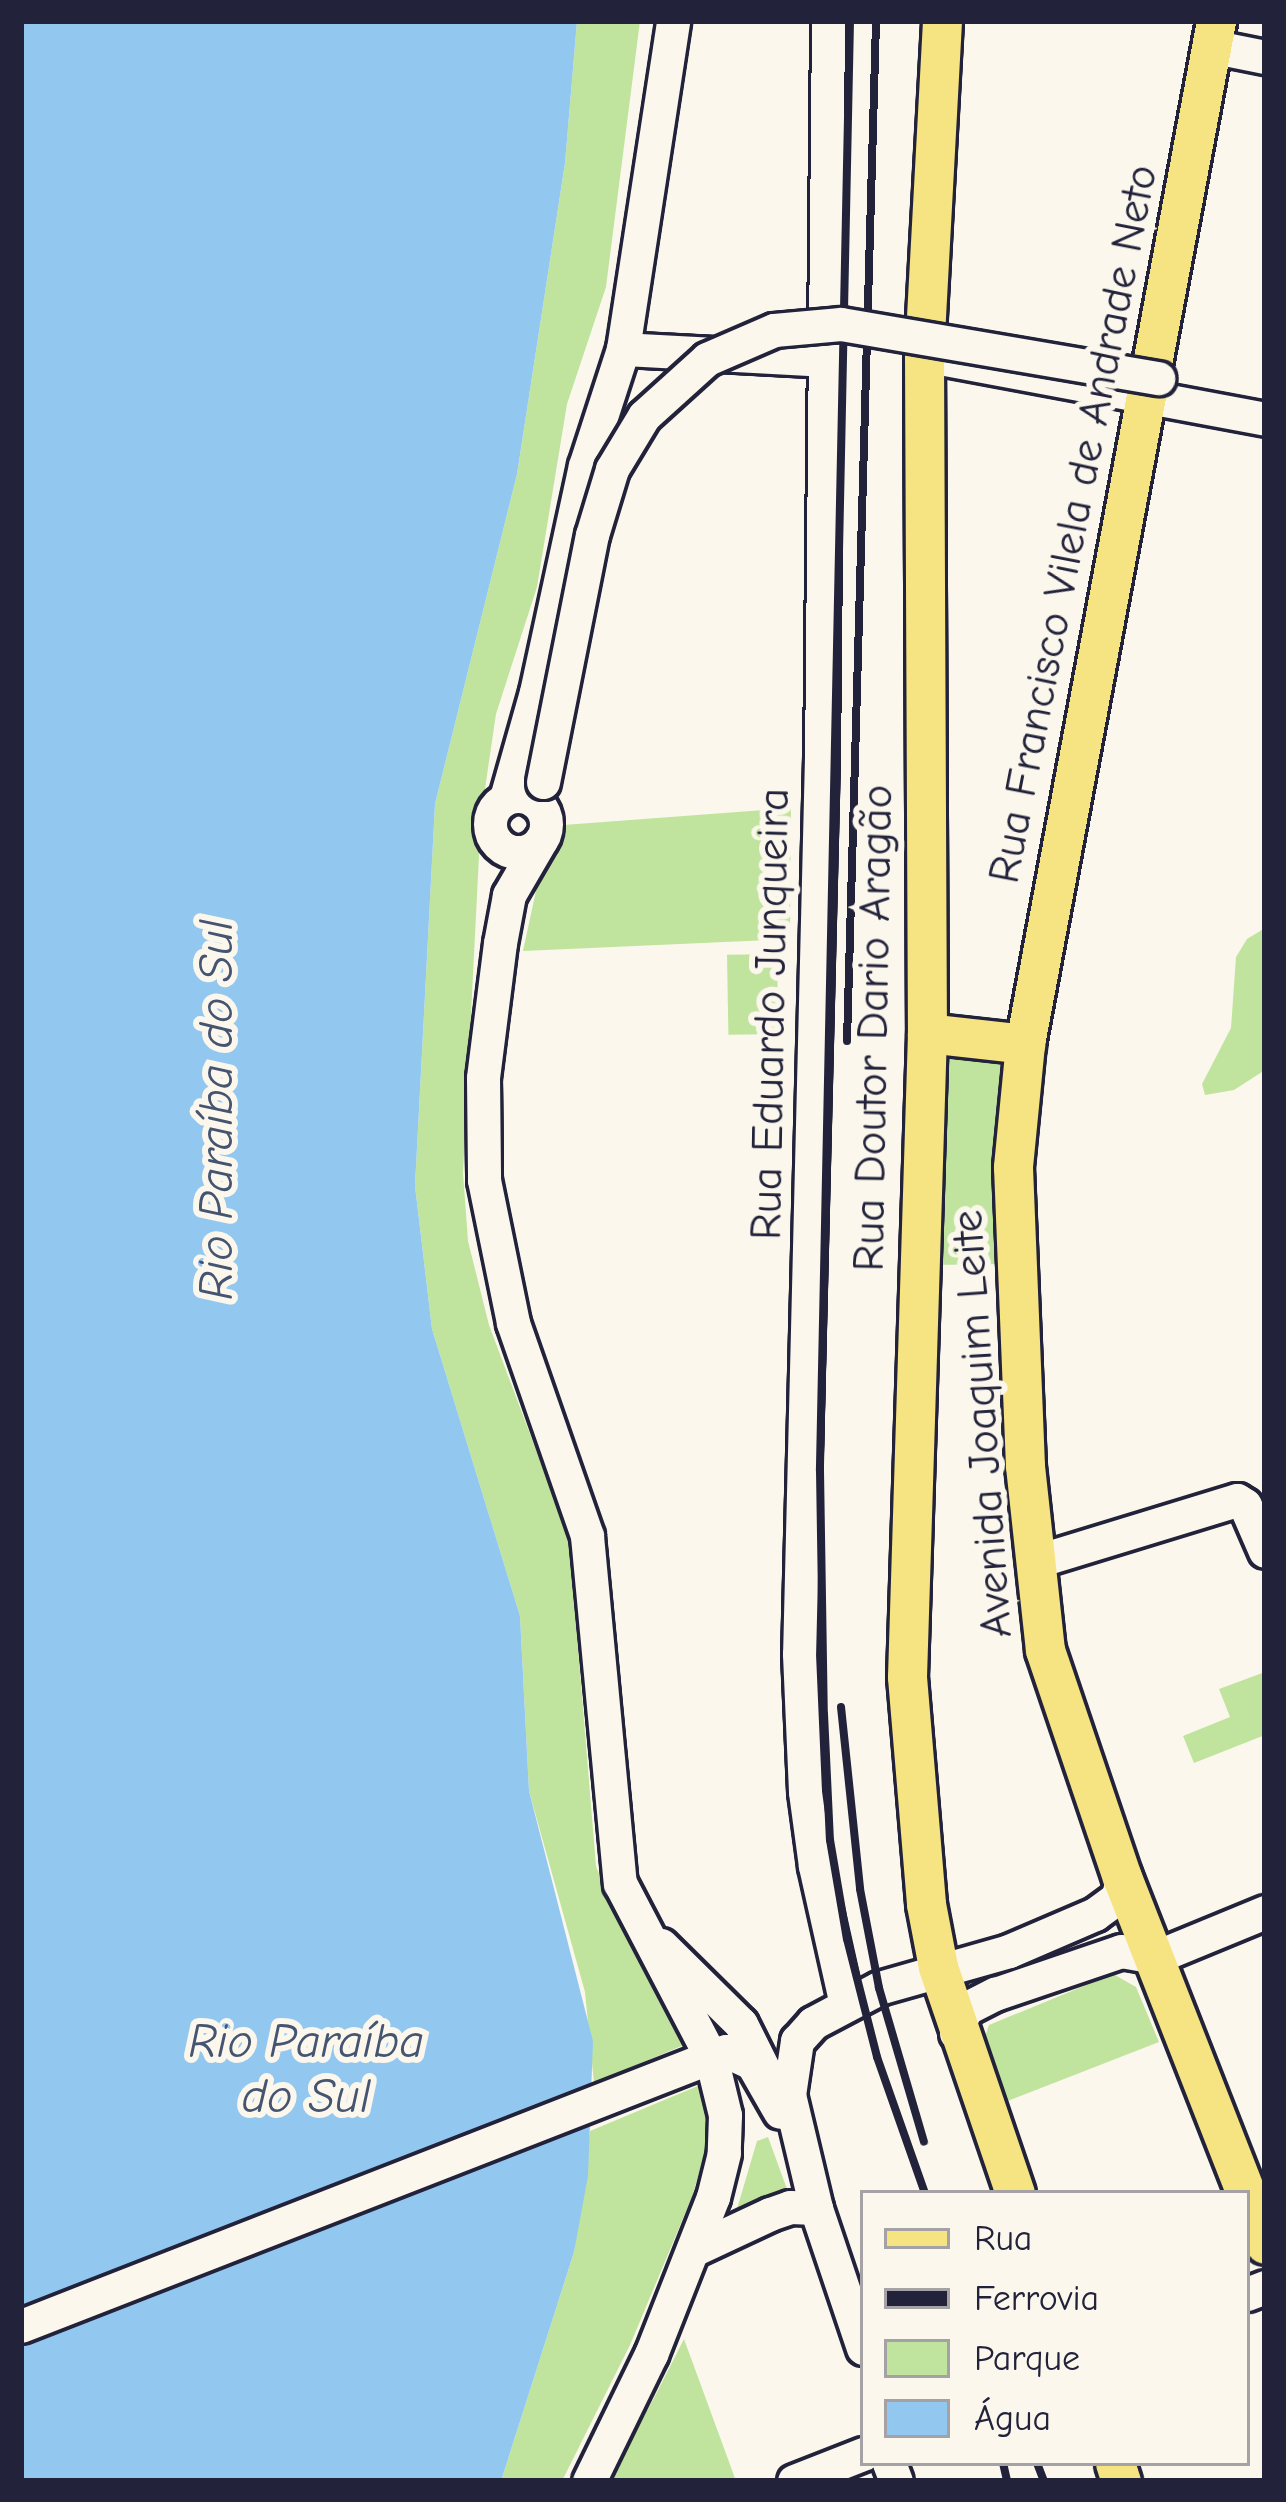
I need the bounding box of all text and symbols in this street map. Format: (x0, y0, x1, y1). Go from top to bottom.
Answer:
street label: Rua Francisco Vilela de Andrade Neto (977, 160, 1169, 888)
street label: Rua Doutor Dario Aragão (842, 784, 904, 1272)
street label: Rua Eduardo Junqueira (739, 788, 801, 1240)
water label: Rio Paraíba do Sul (188, 920, 246, 1300)
street label: Avenida Joaquim Leite (940, 1208, 1024, 1640)
water label: Rio Paraíba do Sul (188, 2012, 424, 2125)
legend (860, 2190, 1250, 2466)
text: Rua (974, 2218, 1032, 2259)
text: Ferrovia (974, 2278, 1099, 2319)
text: Parque (974, 2338, 1080, 2379)
text: Água (974, 2398, 1051, 2439)

